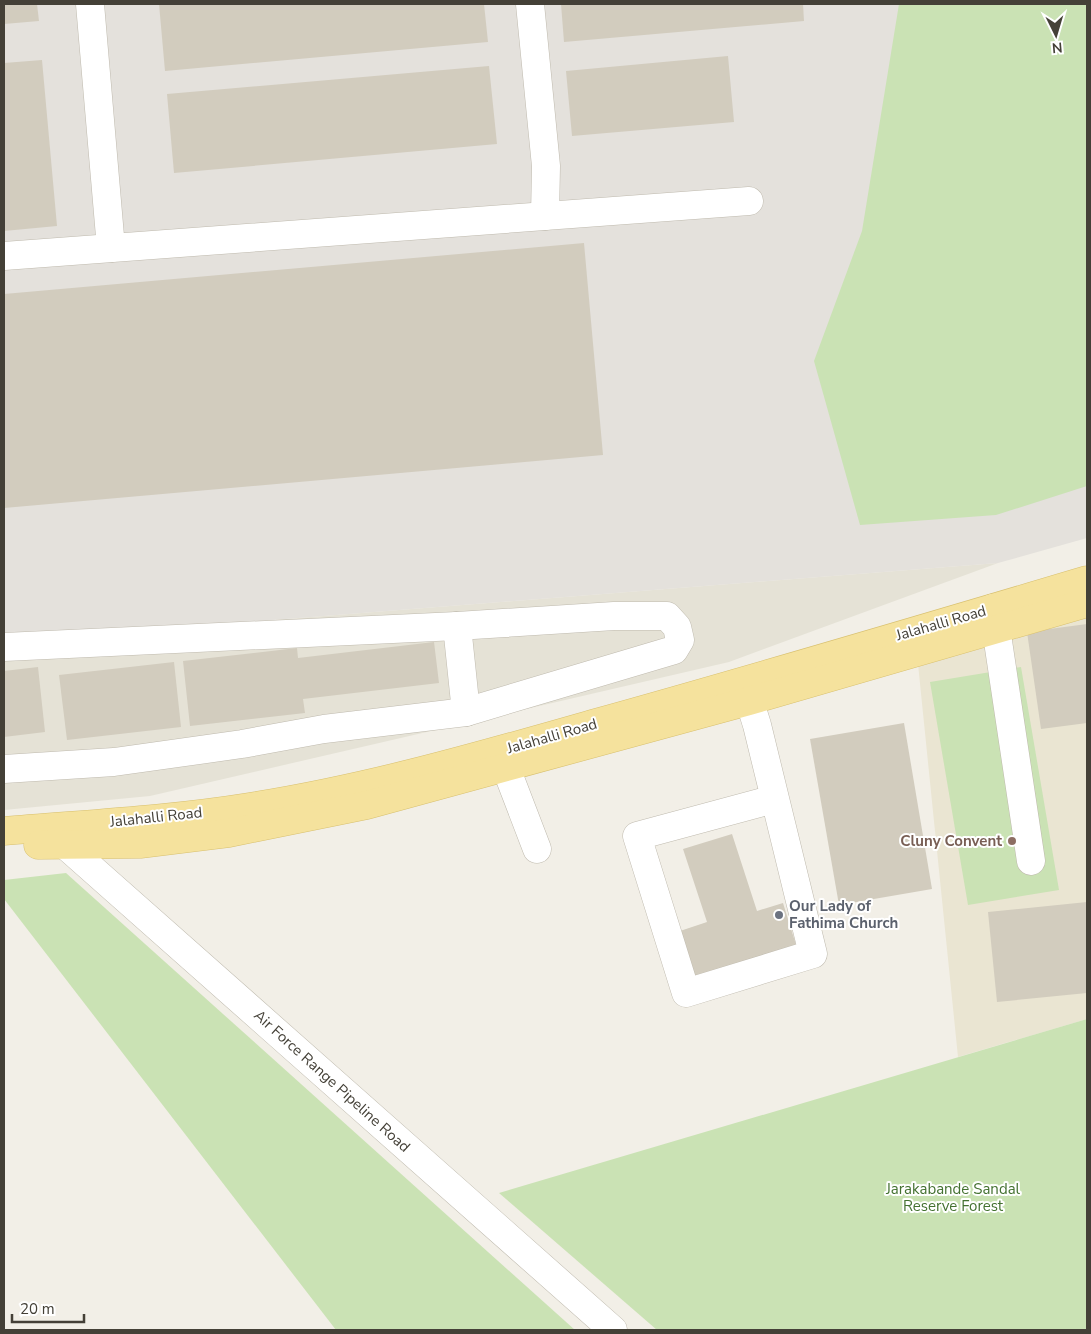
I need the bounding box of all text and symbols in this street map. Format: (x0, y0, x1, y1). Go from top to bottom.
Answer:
north arrow (1031, 10, 1081, 60)
text: N (1051, 38, 1063, 57)
street label: Jalahalli Road (893, 601, 988, 646)
street label: Jalahalli Road (504, 714, 599, 759)
street label: Jalahalli Road (108, 802, 203, 832)
place label: Cluny Convent (900, 831, 1002, 851)
marker: Cluny Convent (1006, 835, 1018, 847)
place label: Our Lady of Fathima Church (789, 896, 898, 933)
marker: Our Lady of Fathima Church (773, 909, 785, 921)
street label: Air Force Range Pipeline Road (250, 1005, 414, 1157)
park label: Jarakabande Sandal Reserve Forest (885, 1179, 1021, 1216)
scale bar (12, 1292, 85, 1324)
text: 20 m (20, 1299, 55, 1319)

